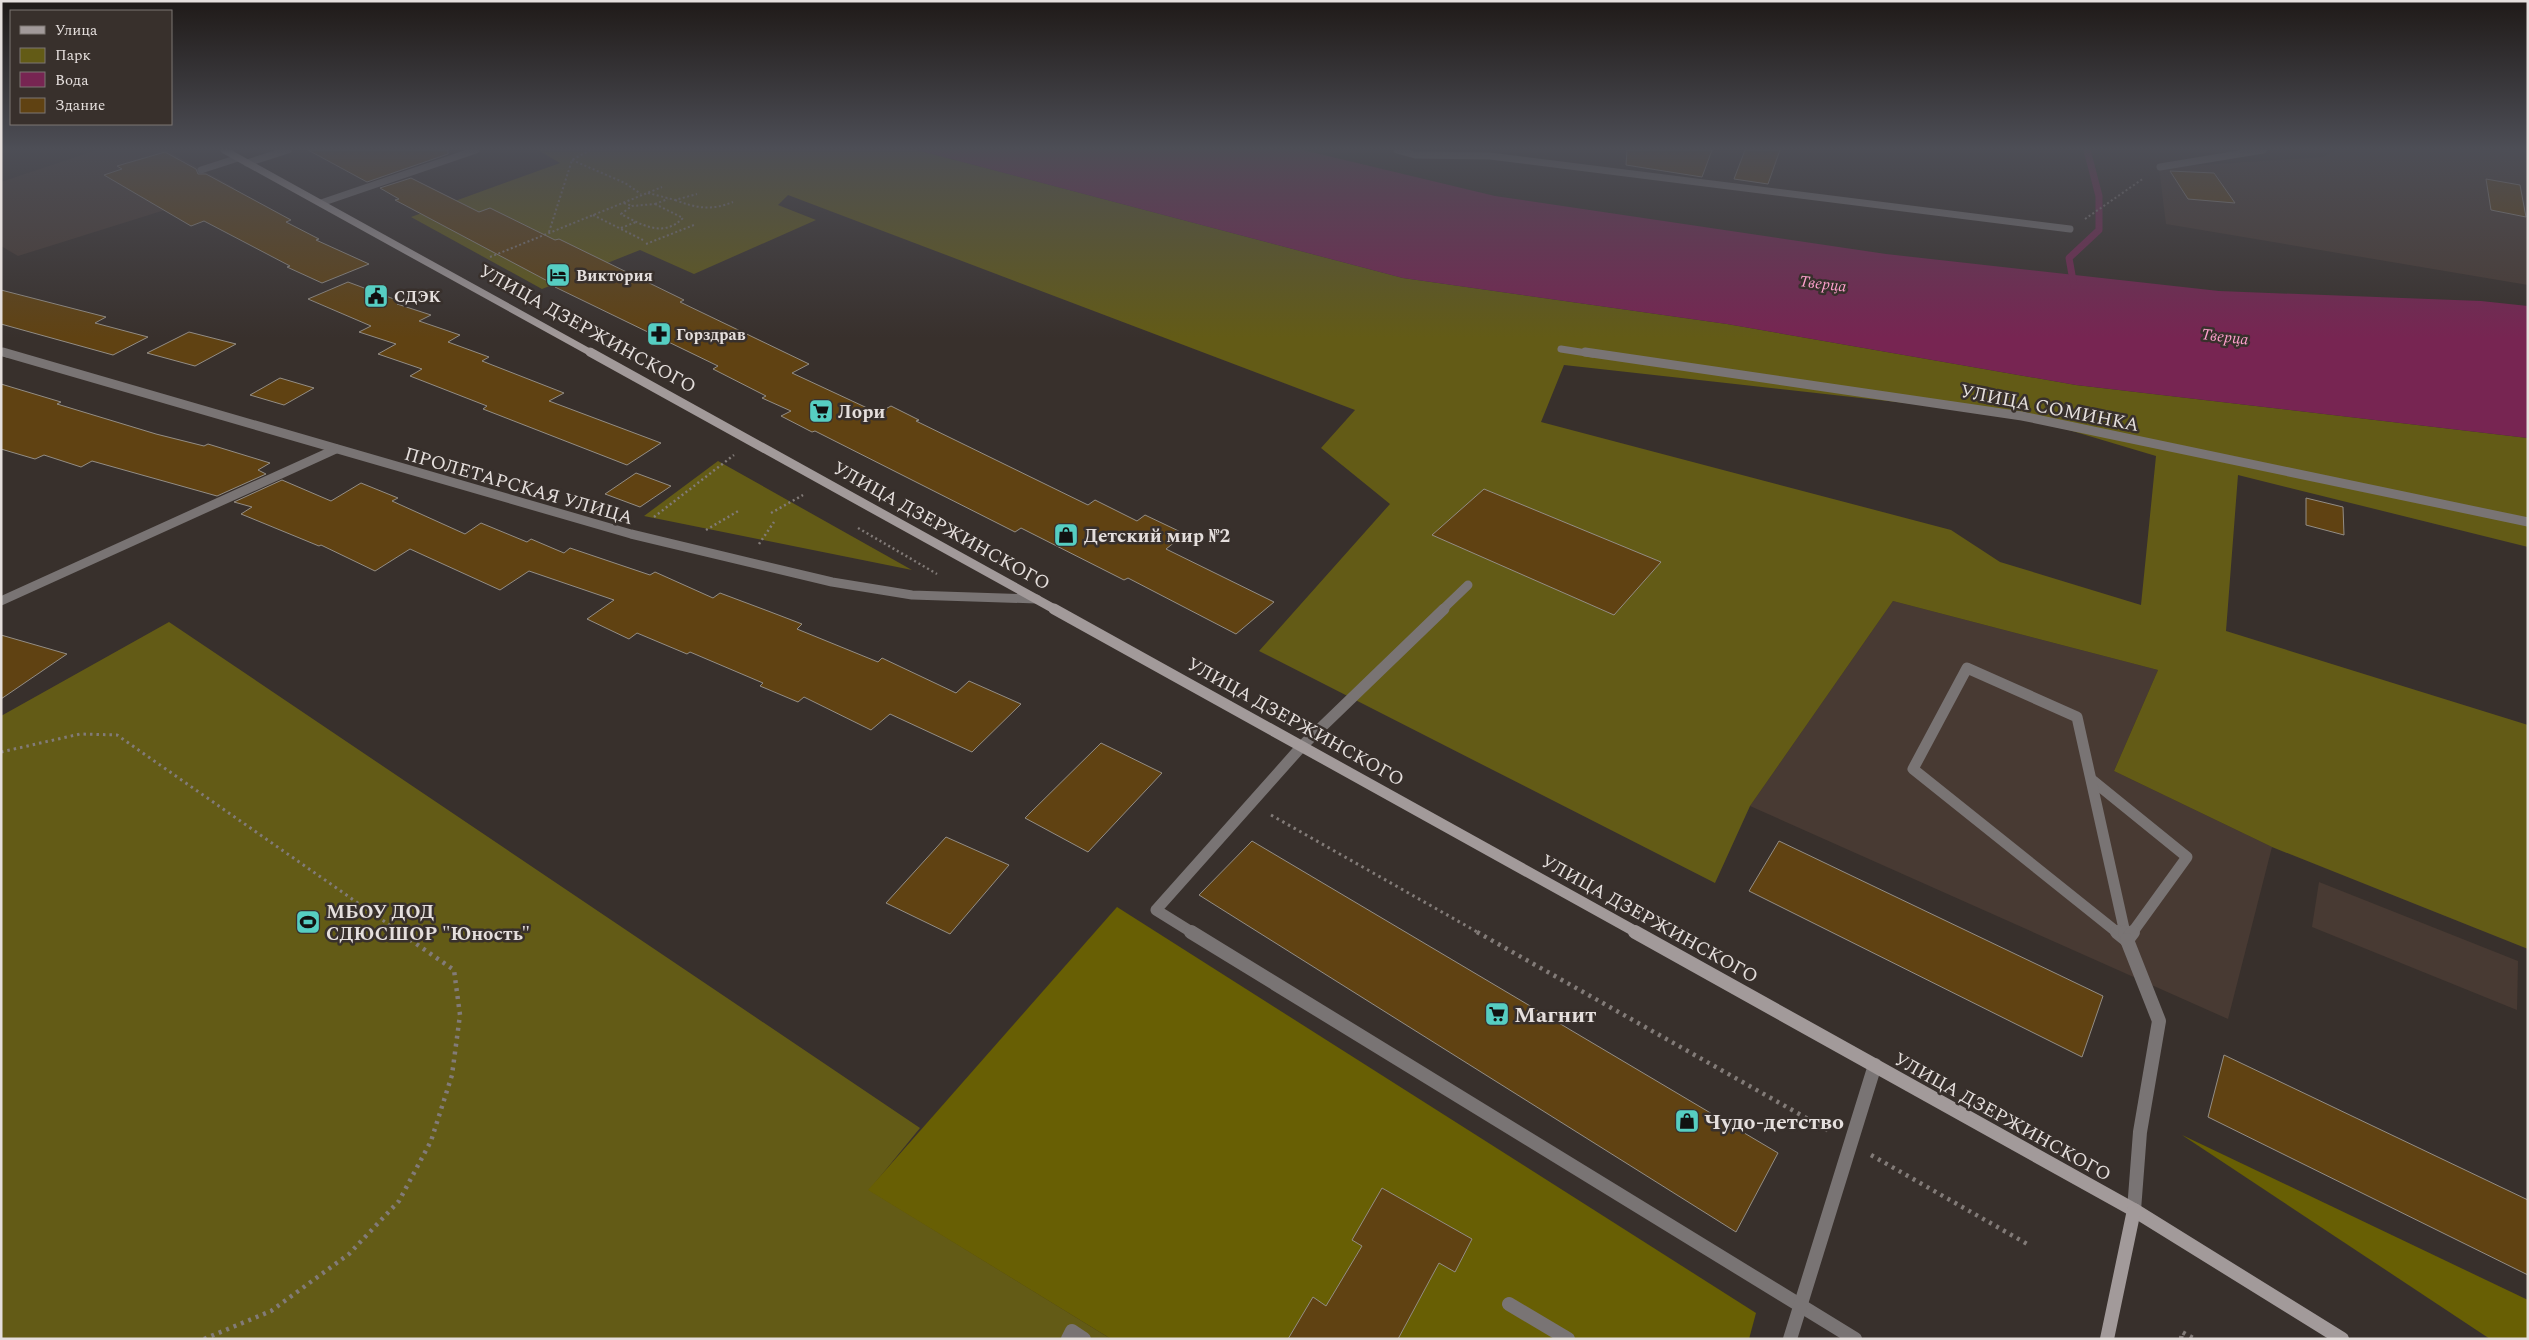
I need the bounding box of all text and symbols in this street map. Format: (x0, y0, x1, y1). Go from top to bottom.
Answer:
legend (10, 10, 172, 125)
text: Улица (55, 19, 98, 42)
text: Парк (55, 44, 91, 67)
text: Вода (55, 69, 89, 92)
text: Здание (55, 94, 105, 117)
street label: УЛИЦА ДЗЕРЖИНСКОГО (473, 257, 701, 401)
hotel icon: Виктория (545, 262, 571, 288)
place label: Виктория (576, 264, 653, 288)
water label: Тверца (1798, 269, 1848, 299)
public building icon: СДЭК (363, 283, 389, 309)
place label: СДЭК (394, 285, 442, 309)
pharmacy icon: Горздрав (646, 321, 672, 347)
water label: Тверца (2200, 322, 2250, 352)
place label: Горздрав (676, 323, 746, 347)
street label: УЛИЦА СОМИНКА (1958, 377, 2142, 440)
supermarket icon: Лори (808, 398, 834, 424)
place label: Лори (838, 398, 885, 427)
street label: ПРОЛЕТАРСКАЯ УЛИЦА (401, 440, 636, 533)
street label: УЛИЦА ДЗЕРЖИНСКОГО (827, 454, 1055, 598)
shop icon: Детский мир №2 (1053, 522, 1079, 548)
place label: Детский мир №2 (1084, 522, 1230, 551)
street label: УЛИЦА ДЗЕРЖИНСКОГО (1181, 650, 1409, 794)
street label: УЛИЦА ДЗЕРЖИНСКОГО (1535, 847, 1763, 991)
place label: МБОУ ДОД СДЮСШОР "Юность" (326, 898, 530, 949)
sports icon: МБОУ ДОД СДЮСШОР "Юность" (295, 909, 321, 935)
place label: Магнит (1514, 999, 1596, 1032)
supermarket icon: Магнит (1484, 1001, 1510, 1027)
street label: УЛИЦА ДЗЕРЖИНСКОГО (1888, 1045, 2116, 1189)
place label: Чудо-детство (1704, 1106, 1844, 1139)
shop icon: Чудо-детство (1674, 1108, 1700, 1134)

